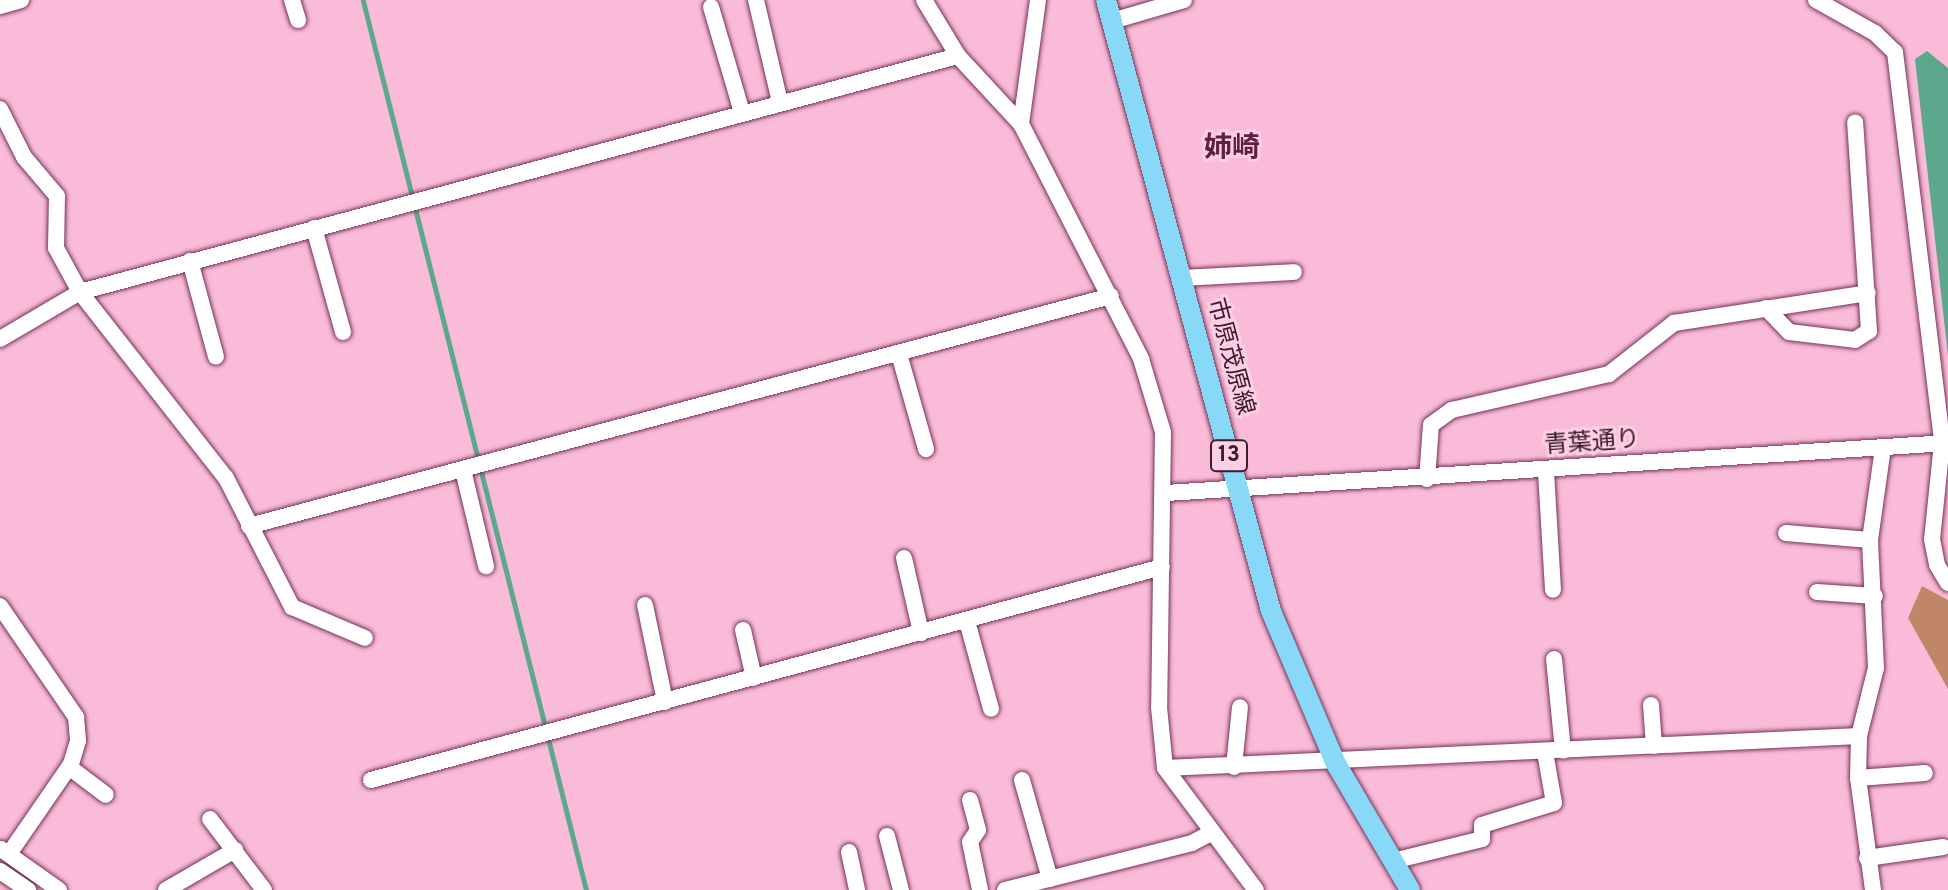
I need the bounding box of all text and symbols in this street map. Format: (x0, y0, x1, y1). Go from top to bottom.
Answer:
district label: 姉崎 (1204, 132, 1260, 166)
street label: 市原茂原線 (1200, 295, 1258, 419)
street label: 青葉通り (1543, 426, 1641, 462)
road number: 13 (1209, 438, 1249, 474)

